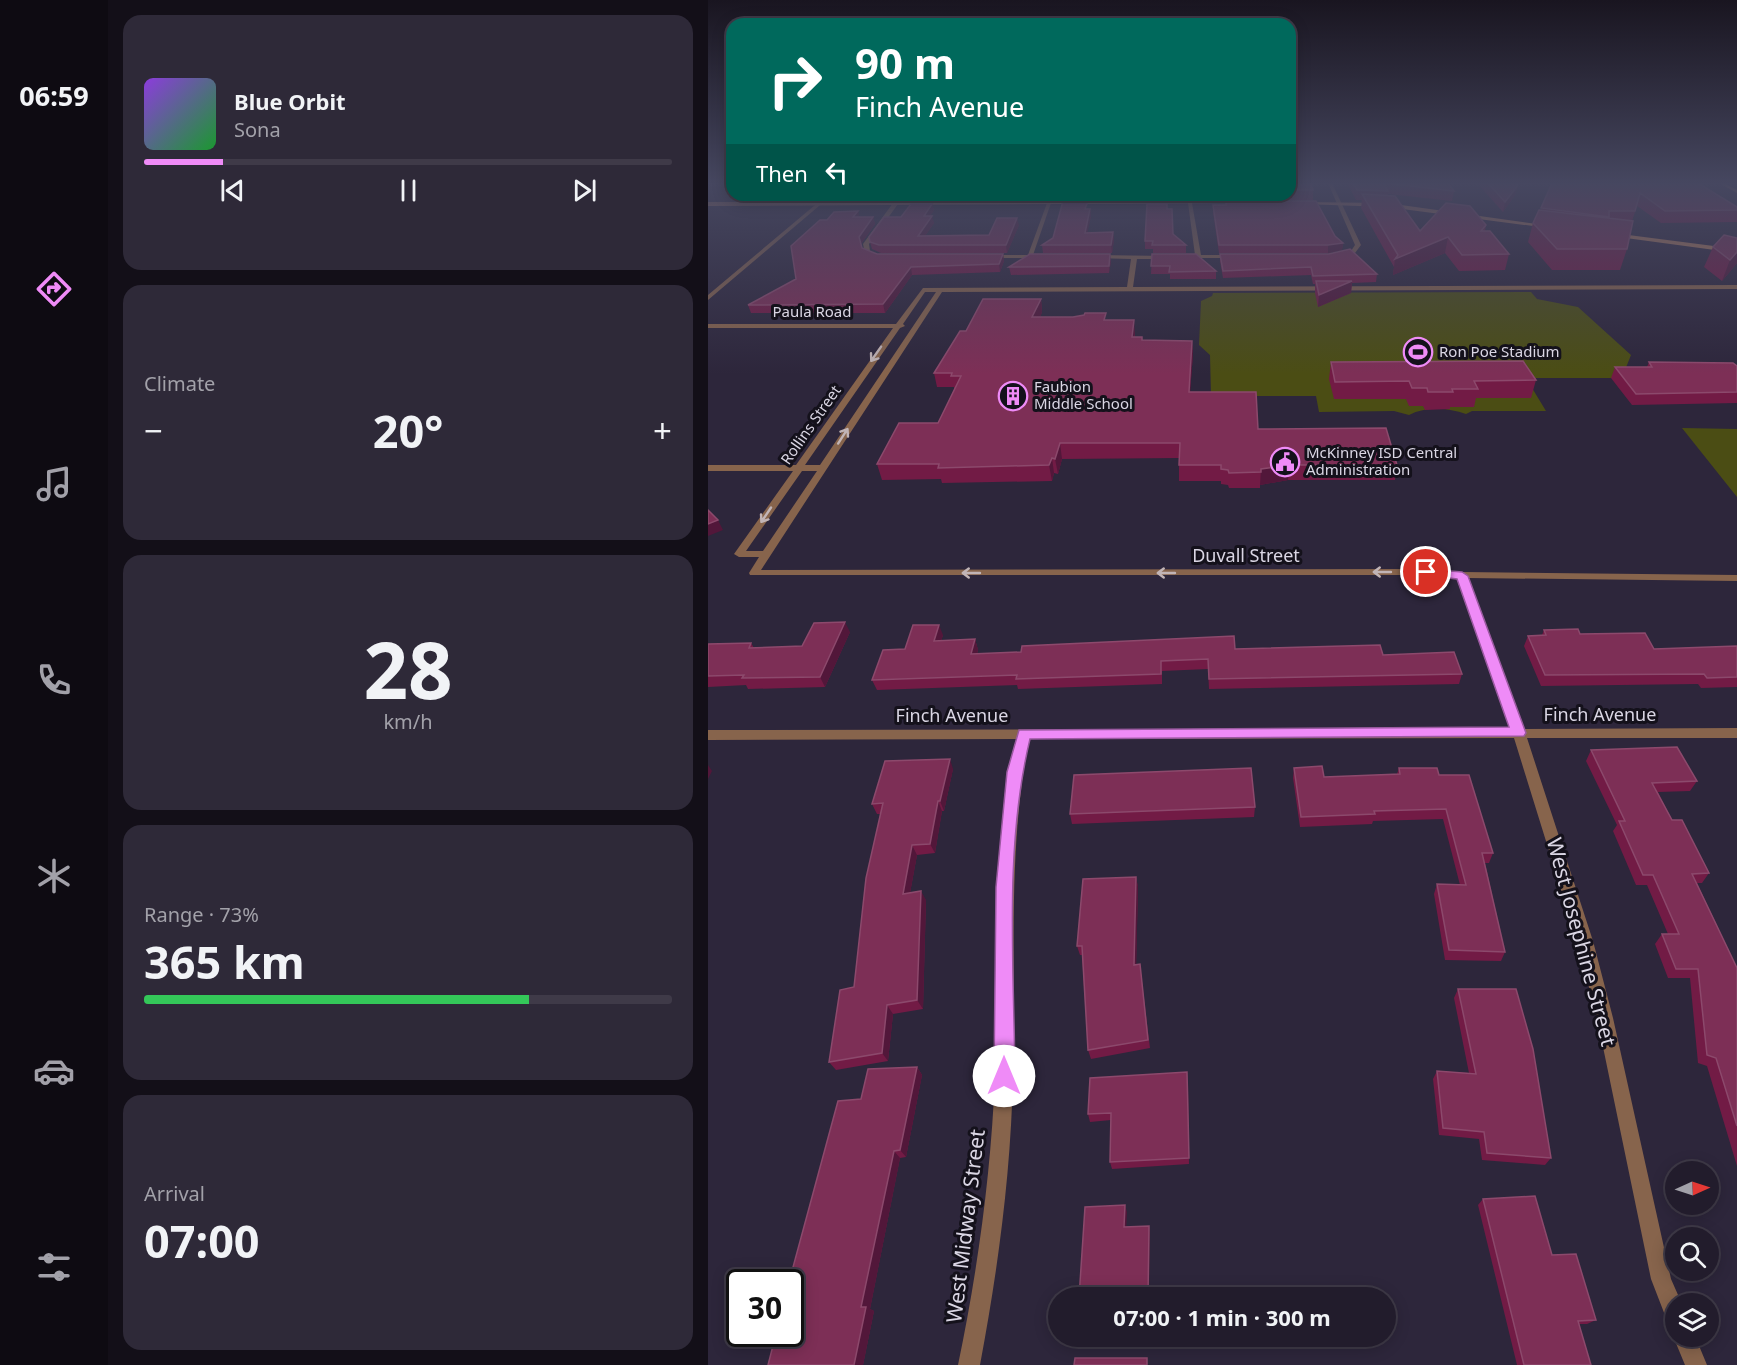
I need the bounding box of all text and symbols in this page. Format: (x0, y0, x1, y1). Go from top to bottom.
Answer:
text: 90 m (855, 34, 955, 91)
icon: right (756, 42, 834, 120)
text: 06:59 (19, 77, 89, 114)
text: Blue Orbit (234, 86, 346, 116)
text: Finch Avenue (855, 88, 1024, 125)
text: Sona (234, 116, 281, 143)
icon: left (820, 156, 853, 189)
text: Then (756, 158, 808, 188)
icon: previous (216, 174, 249, 207)
icon: pause (392, 174, 425, 207)
icon: next (568, 174, 601, 207)
icon: directions (33, 268, 75, 310)
street label: Paula Road (773, 301, 852, 321)
sports icon: Ron Poe Stadium (1402, 336, 1434, 368)
place label: Ron Poe Stadium (1439, 341, 1560, 361)
one-way arrow (870, 345, 882, 362)
text: Climate (144, 370, 215, 397)
place label: Faubion Middle School (1034, 376, 1133, 413)
street label: Rollins Street (776, 380, 845, 468)
building icon: Faubion Middle School (997, 380, 1029, 412)
text: 20° (373, 400, 443, 461)
text: − (144, 408, 163, 453)
text: + (653, 408, 672, 453)
one-way arrow (838, 428, 850, 445)
place label: McKinney ISD Central Administration (1306, 442, 1457, 479)
public building icon: McKinney ISD Central Administration (1269, 446, 1301, 478)
icon: music (33, 463, 75, 505)
one-way arrow (760, 506, 772, 522)
street label: Duvall Street (1192, 543, 1300, 567)
pin (1400, 546, 1451, 597)
icon: arrive (1409, 555, 1442, 588)
one-way arrow (1373, 566, 1393, 578)
one-way arrow (962, 567, 982, 579)
one-way arrow (1157, 567, 1177, 579)
text: 28 (363, 616, 453, 722)
icon: phone (33, 659, 75, 701)
street label: Finch Avenue (1544, 702, 1656, 726)
street label: Finch Avenue (896, 703, 1008, 727)
text: km/h (383, 708, 433, 735)
street label: West Josephine Street (1541, 834, 1623, 1049)
icon: climate (33, 855, 75, 897)
text: Range · 73% (144, 901, 259, 928)
text: 365 km (144, 931, 305, 992)
position arrow (972, 1044, 1036, 1108)
icon: car (33, 1050, 75, 1092)
street label: West Midway Street (939, 1127, 991, 1324)
north arrow (1665, 1161, 1719, 1215)
map controls (1665, 1161, 1719, 1347)
text: Arrival (144, 1180, 205, 1207)
text: 07:00 (144, 1210, 260, 1271)
button: search (1665, 1227, 1719, 1281)
icon: filters (33, 1246, 75, 1288)
speed limit sign: 30 (726, 1269, 804, 1347)
button: layers (1665, 1293, 1719, 1347)
text: 07:00 · 1 min · 300 m (1113, 1302, 1331, 1332)

